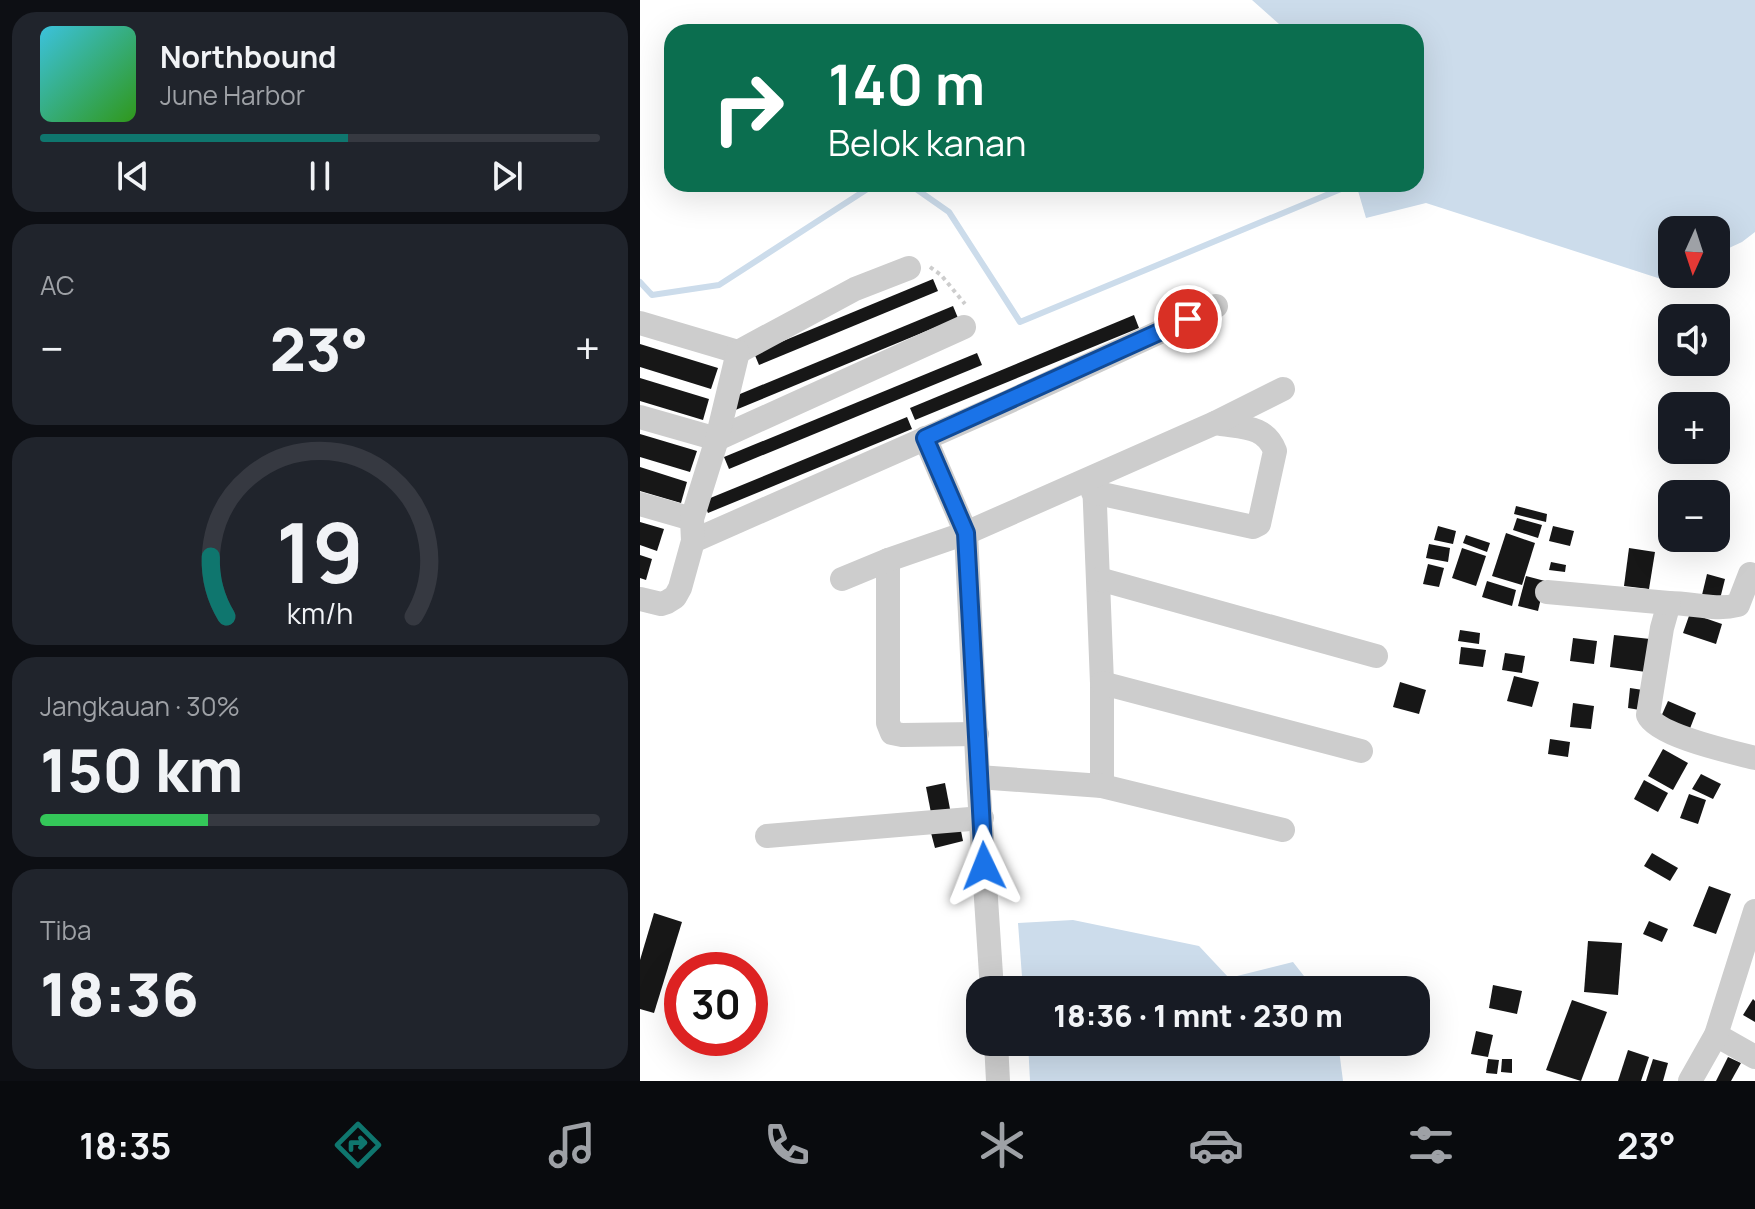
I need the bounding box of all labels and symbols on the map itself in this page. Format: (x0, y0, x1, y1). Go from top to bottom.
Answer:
north arrow (1658, 216, 1730, 288)
pin (1154, 285, 1222, 353)
position arrow (942, 824, 1026, 908)
speed limit sign: 30 (664, 952, 768, 1056)

